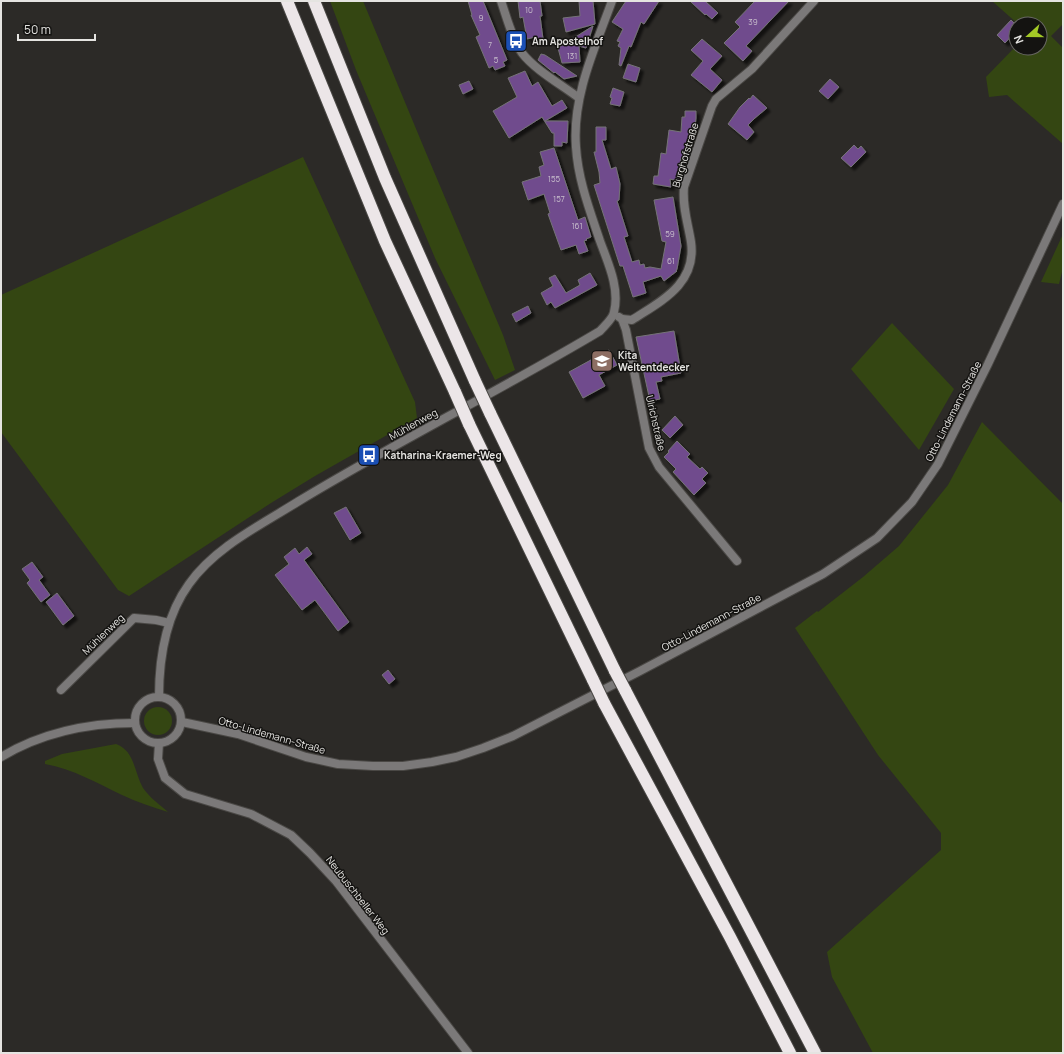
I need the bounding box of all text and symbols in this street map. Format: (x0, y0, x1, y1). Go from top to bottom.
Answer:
house number: 10 (525, 4, 533, 15)
house number: 9 (479, 12, 484, 23)
scale bar (18, 16, 95, 42)
house number: 39 (748, 16, 758, 27)
north arrow (1008, 16, 1048, 56)
text: 50 m (24, 21, 51, 38)
bus stop icon: Am Apostelhof (503, 28, 529, 54)
text: N (1010, 33, 1027, 46)
place label: Am Apostelhof (532, 34, 603, 48)
house number: 7 (488, 39, 492, 50)
house number: 131 (567, 50, 577, 61)
house number: 5 (494, 54, 499, 65)
street label: Burghofstraße (669, 121, 702, 189)
house number: 155 (548, 173, 561, 184)
house number: 157 (553, 193, 565, 204)
house number: 161 (571, 220, 583, 231)
house number: 59 (665, 228, 675, 239)
house number: 61 (667, 255, 675, 266)
school or university icon: Kita Weltentdecker (589, 348, 615, 374)
place label: Kita Weltentdecker (618, 348, 689, 374)
street label: Otto-Lindemann-Straße (922, 358, 984, 464)
street label: Ulrichstraße (643, 394, 669, 452)
street label: Mühlenweg (386, 405, 440, 443)
bus stop icon: Katharina-Kraemer-Weg (356, 442, 382, 468)
place label: Katharina-Kraemer-Weg (384, 448, 502, 462)
street label: Otto-Lindemann-Straße (659, 590, 763, 654)
street label: Mühlenweg (79, 610, 127, 658)
street label: Otto-Lindemann-Straße (217, 713, 327, 757)
street label: Neubuschbeller Weg (323, 853, 393, 937)

